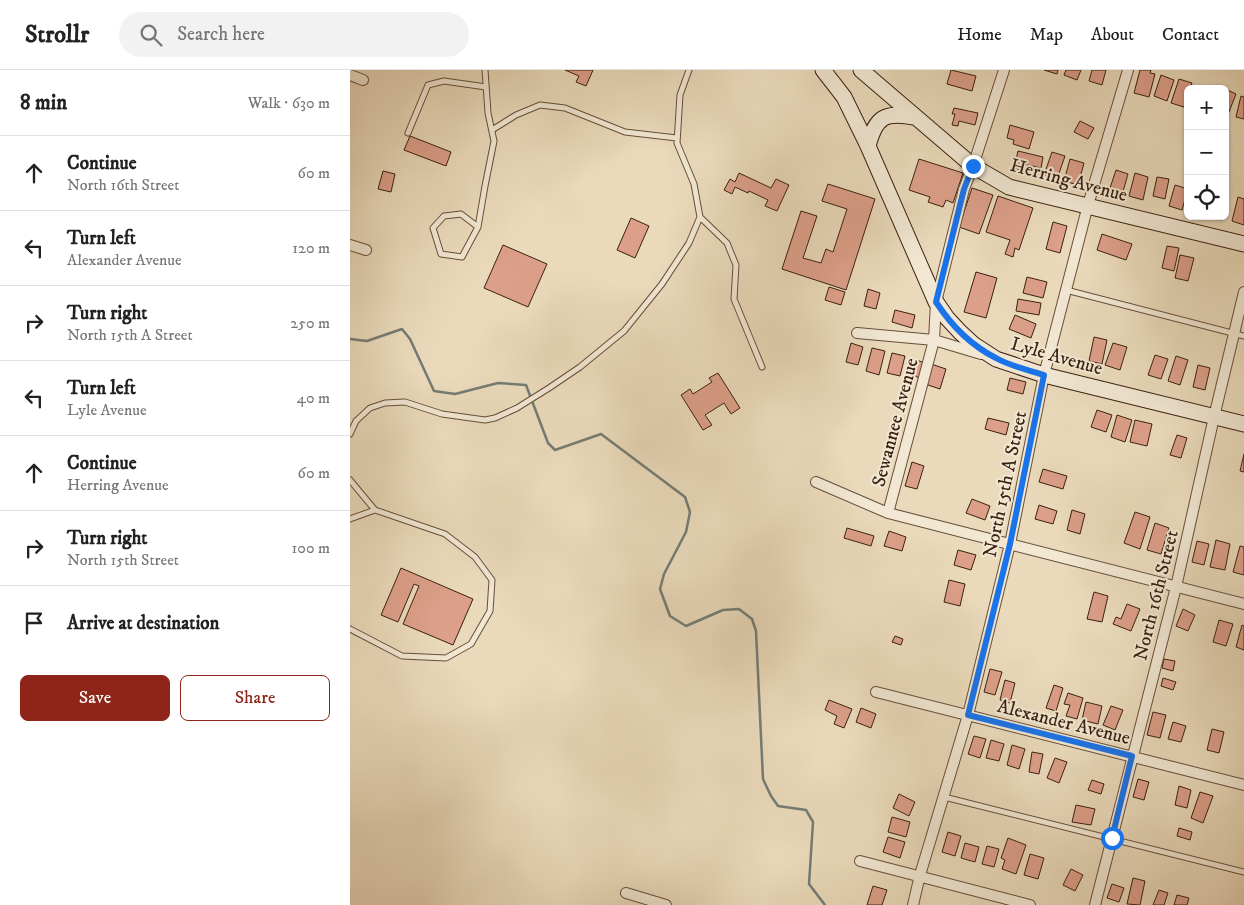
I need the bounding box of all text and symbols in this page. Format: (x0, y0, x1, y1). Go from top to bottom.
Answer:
search box (119, 12, 469, 57)
text: Strollr (25, 20, 89, 50)
icon: search (137, 21, 165, 49)
text: Search here (177, 23, 265, 46)
text: Home (957, 24, 1002, 46)
text: Map (1030, 24, 1063, 46)
text: About (1091, 24, 1134, 46)
text: Contact (1162, 24, 1219, 46)
map controls (1184, 85, 1229, 220)
button: + (1184, 85, 1229, 130)
text: 8 min (20, 90, 67, 116)
text: Walk · 630 m (248, 93, 330, 113)
button: − (1184, 130, 1229, 175)
text: Continue (67, 152, 137, 175)
street label: Herring Avenue (1007, 154, 1130, 207)
route end (962, 155, 985, 178)
icon: ahead (20, 159, 48, 187)
text: 60 m (298, 163, 330, 183)
text: North 16th Street (67, 175, 179, 195)
button: locate (1184, 175, 1229, 220)
text: Turn left (67, 227, 136, 250)
icon: left (20, 234, 48, 262)
text: 120 m (292, 238, 330, 258)
text: Alexander Avenue (67, 250, 182, 270)
text: Turn right (67, 302, 147, 325)
icon: right (20, 309, 48, 337)
text: 250 m (290, 313, 330, 333)
text: North 15th A Street (67, 325, 193, 345)
street label: Lyle Avenue (1008, 332, 1105, 381)
street label: Sewannee Avenue (867, 355, 924, 489)
text: Turn left (67, 377, 136, 400)
icon: left (20, 384, 48, 412)
text: 40 m (297, 388, 330, 408)
text: Lyle Avenue (67, 400, 147, 420)
street label: North 15th A Street (979, 409, 1032, 560)
text: Continue (67, 452, 137, 475)
icon: ahead (20, 459, 48, 487)
text: 60 m (298, 463, 330, 483)
text: Herring Avenue (67, 475, 169, 495)
text: Turn right (67, 527, 147, 550)
street label: North 16th Street (1129, 528, 1184, 663)
icon: right (20, 534, 48, 562)
text: 100 m (292, 538, 330, 558)
text: North 15th Street (67, 550, 179, 570)
icon: arrive (20, 609, 48, 637)
text: Arrive at destination (67, 612, 219, 635)
button: Save (20, 675, 170, 721)
button: Share (180, 675, 330, 721)
street label: Alexander Avenue (995, 695, 1133, 750)
route start (1101, 827, 1124, 850)

